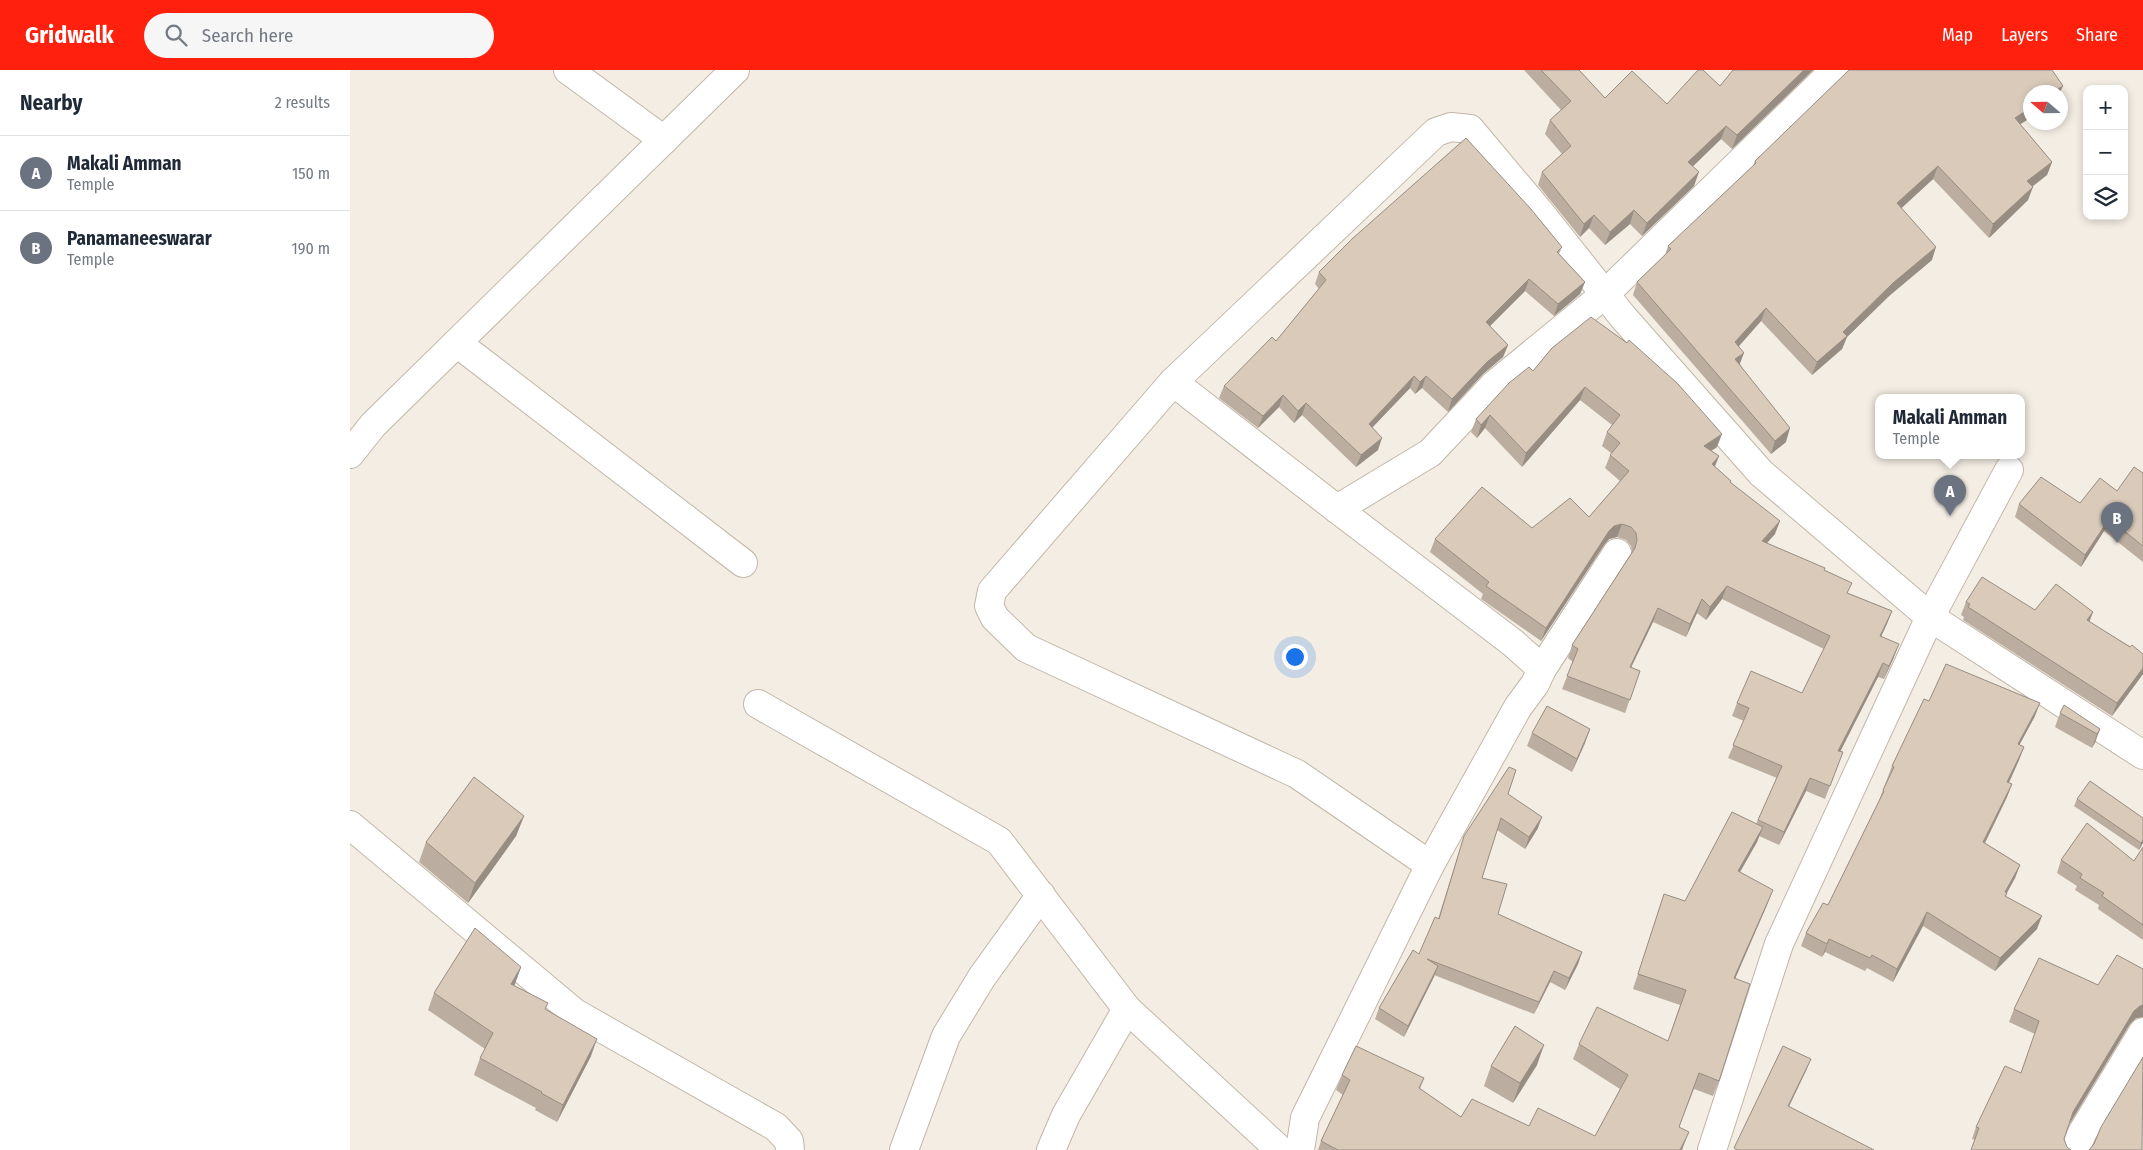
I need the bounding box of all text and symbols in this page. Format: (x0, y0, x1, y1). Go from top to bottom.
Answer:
search box (144, 13, 494, 58)
text: Gridwalk (25, 21, 114, 49)
icon: search (162, 21, 190, 49)
text: Search here (202, 24, 293, 47)
text: Map (1942, 24, 1973, 46)
text: Layers (2001, 24, 2048, 46)
text: Share (2076, 24, 2118, 46)
north arrow (2023, 85, 2068, 130)
map controls (2083, 85, 2128, 220)
button: + (2083, 85, 2128, 130)
text: Nearby (20, 90, 82, 116)
text: 2 results (275, 93, 330, 112)
button: − (2083, 130, 2128, 175)
text: Makali Amman (67, 152, 182, 175)
text: A (32, 164, 40, 183)
text: 150 m (292, 164, 330, 183)
text: Temple (67, 175, 114, 194)
button: layers (2083, 175, 2128, 220)
text: Panamaneeswarar (67, 227, 212, 250)
text: B (32, 239, 40, 258)
text: 190 m (292, 239, 330, 258)
text: Temple (67, 250, 114, 269)
popup (1875, 394, 2025, 459)
text: Makali Amman (1893, 406, 2007, 429)
text: Temple (1893, 429, 1940, 448)
pin: A (1934, 475, 1966, 516)
pin: B (2101, 502, 2133, 543)
your location (1282, 644, 1308, 670)

